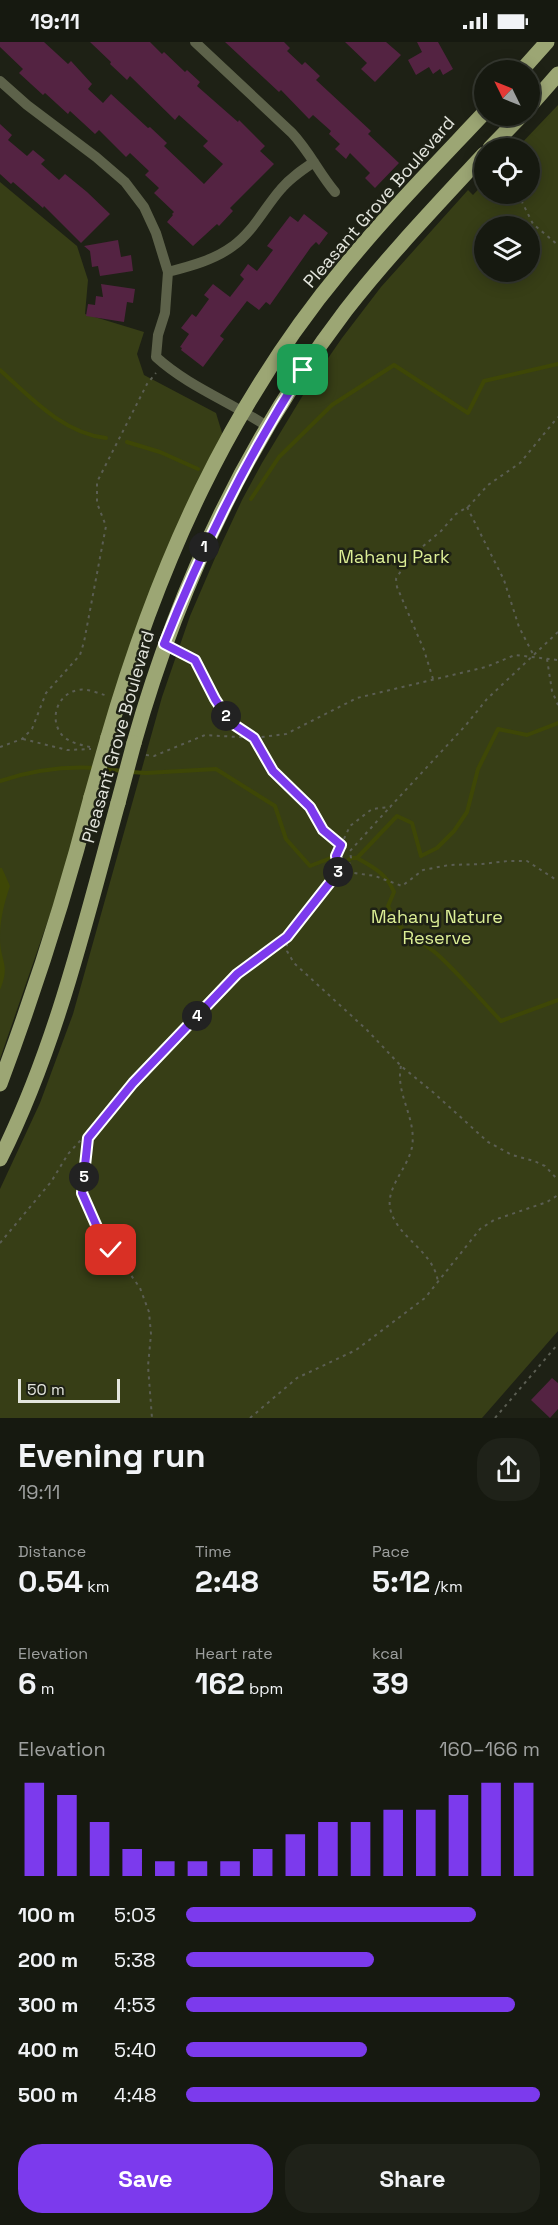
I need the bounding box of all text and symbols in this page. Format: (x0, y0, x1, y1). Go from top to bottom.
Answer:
text: 19:11 (30, 7, 80, 35)
north arrow (474, 60, 540, 126)
map controls (474, 60, 540, 282)
street label: Pleasant Grove Boulevard (298, 111, 459, 292)
button: locate (474, 138, 540, 204)
button: layers (474, 216, 540, 282)
pin (277, 344, 328, 395)
icon: arrive (286, 353, 319, 386)
pin: 1 (189, 532, 219, 562)
text: 1 (200, 536, 208, 557)
park label: Mahany Park (338, 545, 450, 568)
street label: Pleasant Grove Boulevard (76, 628, 159, 846)
pin: 2 (211, 701, 241, 731)
text: 2 (221, 705, 231, 726)
pin: 3 (323, 857, 353, 887)
text: 3 (333, 861, 343, 882)
park label: Mahany Nature Reserve (371, 905, 503, 949)
pin: 4 (182, 1001, 212, 1031)
text: 4 (192, 1005, 202, 1026)
pin: 5 (69, 1162, 99, 1192)
text: 5 (79, 1166, 89, 1187)
pin (85, 1224, 136, 1275)
icon: check (94, 1233, 127, 1266)
scale bar (18, 1376, 120, 1404)
text: 50 m (27, 1379, 65, 1400)
text: Evening run (18, 1435, 206, 1477)
button: share (477, 1438, 540, 1501)
text: 19:11 (18, 1479, 60, 1505)
text: Distance (18, 1541, 86, 1562)
text: Time (195, 1541, 231, 1562)
text: Pace (372, 1541, 409, 1562)
text: 0.54 (18, 1562, 83, 1601)
text: 2:48 (195, 1562, 259, 1601)
text: 5:12 (372, 1562, 430, 1601)
text: km (83, 1576, 110, 1597)
text: /km (430, 1576, 463, 1597)
text: Elevation (18, 1643, 88, 1664)
text: Heart rate (195, 1643, 273, 1664)
text: kcal (372, 1643, 403, 1664)
text: 6 (18, 1664, 37, 1703)
text: 162 (195, 1664, 245, 1703)
text: 39 (372, 1664, 409, 1703)
text: m (37, 1678, 54, 1699)
text: bpm (245, 1678, 283, 1699)
text: Elevation (18, 1736, 106, 1762)
text: 160–166 m (439, 1736, 540, 1762)
text: 100 m (18, 1902, 75, 1928)
text: 5:03 (114, 1902, 156, 1928)
text: 200 m (18, 1947, 78, 1973)
text: 5:38 (114, 1947, 156, 1973)
text: 300 m (18, 1992, 78, 2018)
text: 4:53 (114, 1992, 156, 2018)
text: 400 m (18, 2037, 79, 2063)
text: 5:40 (114, 2037, 156, 2063)
text: 500 m (18, 2082, 78, 2108)
text: 4:48 (114, 2082, 157, 2108)
button: Save (18, 2144, 273, 2213)
button: Share (285, 2144, 540, 2213)

